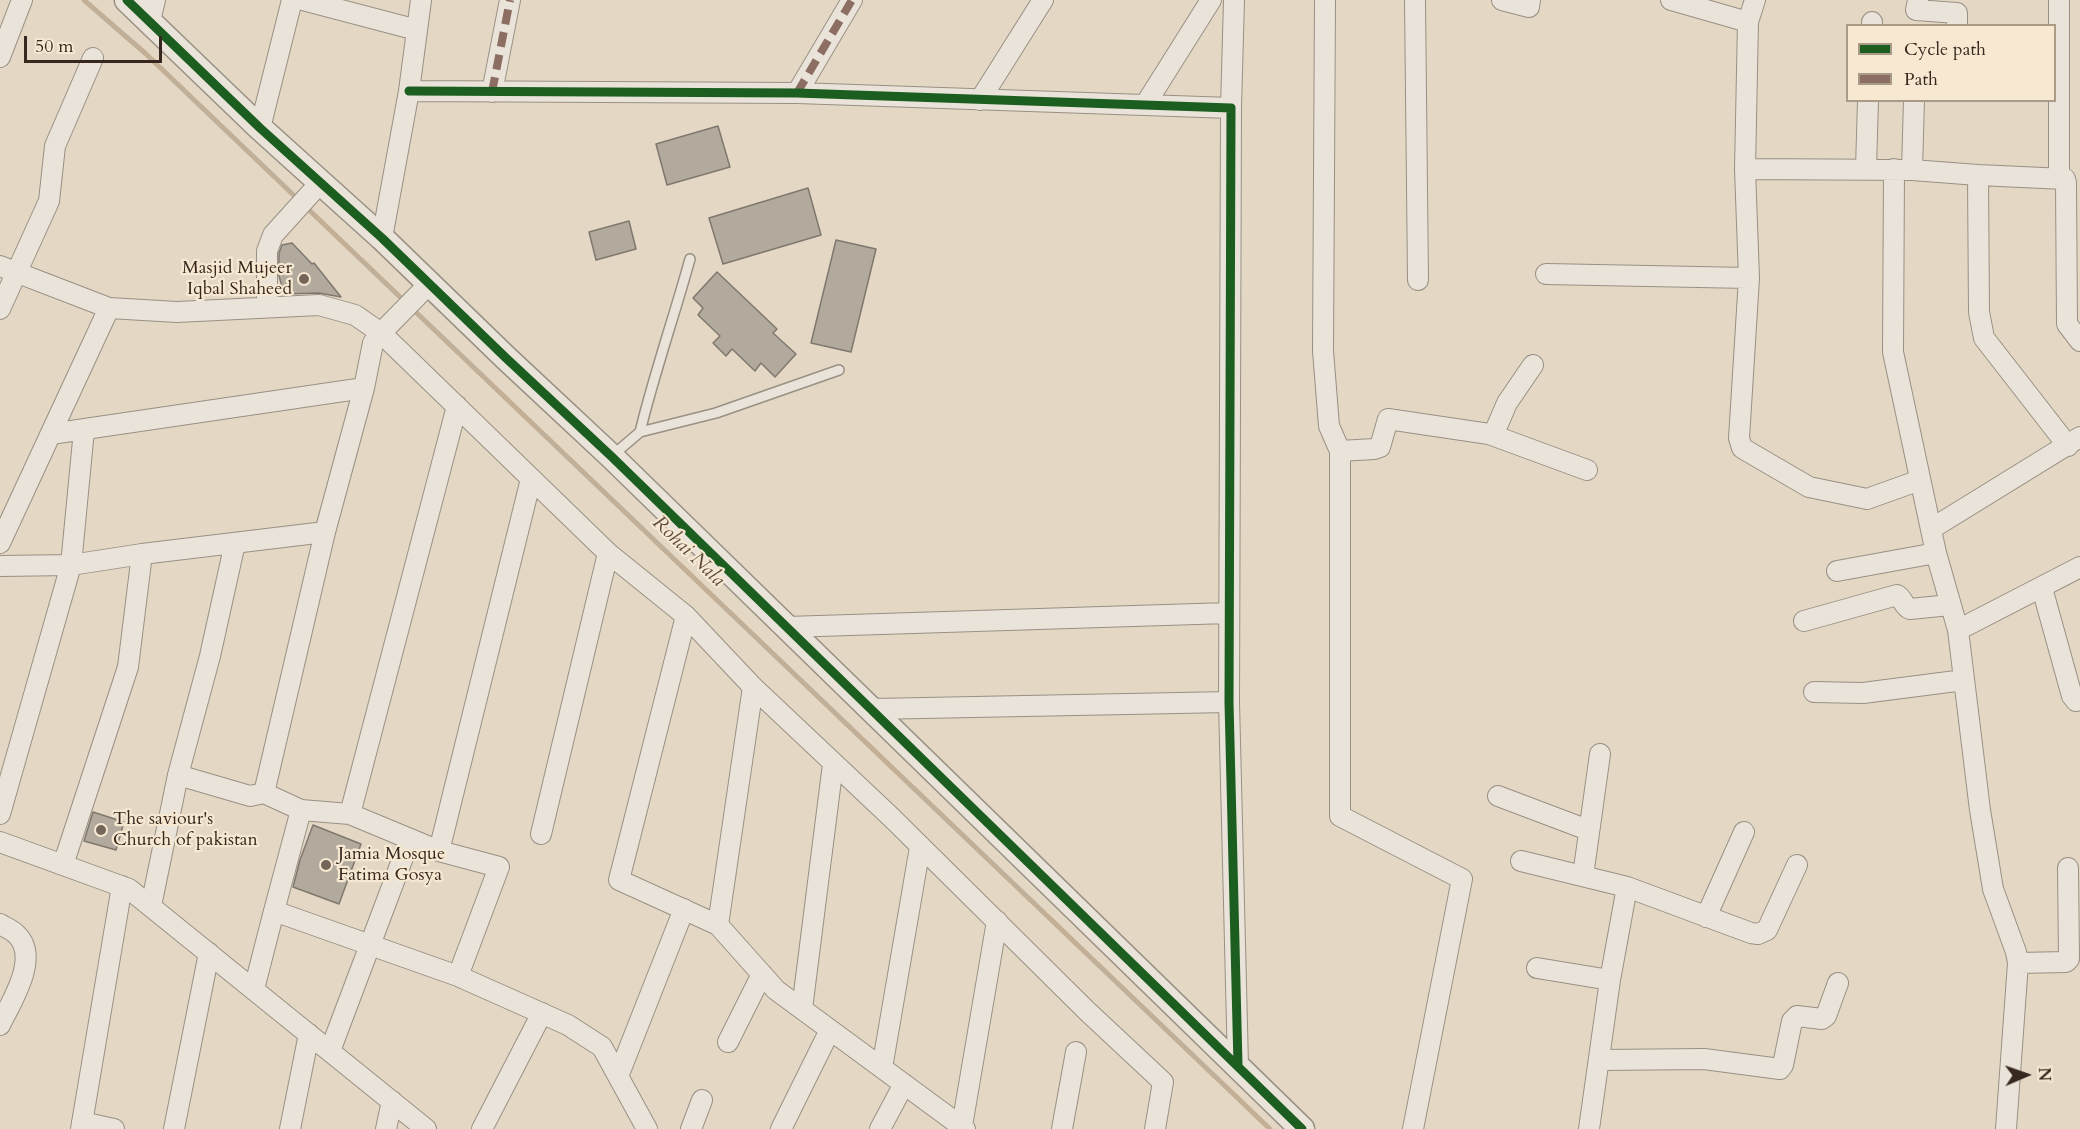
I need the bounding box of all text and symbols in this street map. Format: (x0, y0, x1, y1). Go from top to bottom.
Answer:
scale bar (27, 24, 165, 62)
legend (1846, 24, 2056, 102)
text: 50 m (35, 34, 74, 59)
text: Cycle path (1904, 37, 1986, 62)
text: Path (1904, 67, 1938, 92)
place label: Masjid Mujeer Iqbal Shaheed (182, 258, 292, 300)
marker: Masjid Mujeer Iqbal Shaheed (297, 272, 311, 286)
water label: Rohai Nala (647, 511, 729, 593)
place label: The saviour's Church of pakistan (113, 809, 258, 852)
marker: The saviour's Church of pakistan (94, 823, 108, 837)
place label: Jamia Mosque Fatima Gosya (338, 844, 445, 886)
marker: Jamia Mosque Fatima Gosya (319, 858, 333, 872)
north arrow (1996, 1045, 2056, 1105)
text: N (2033, 1067, 2055, 1082)

